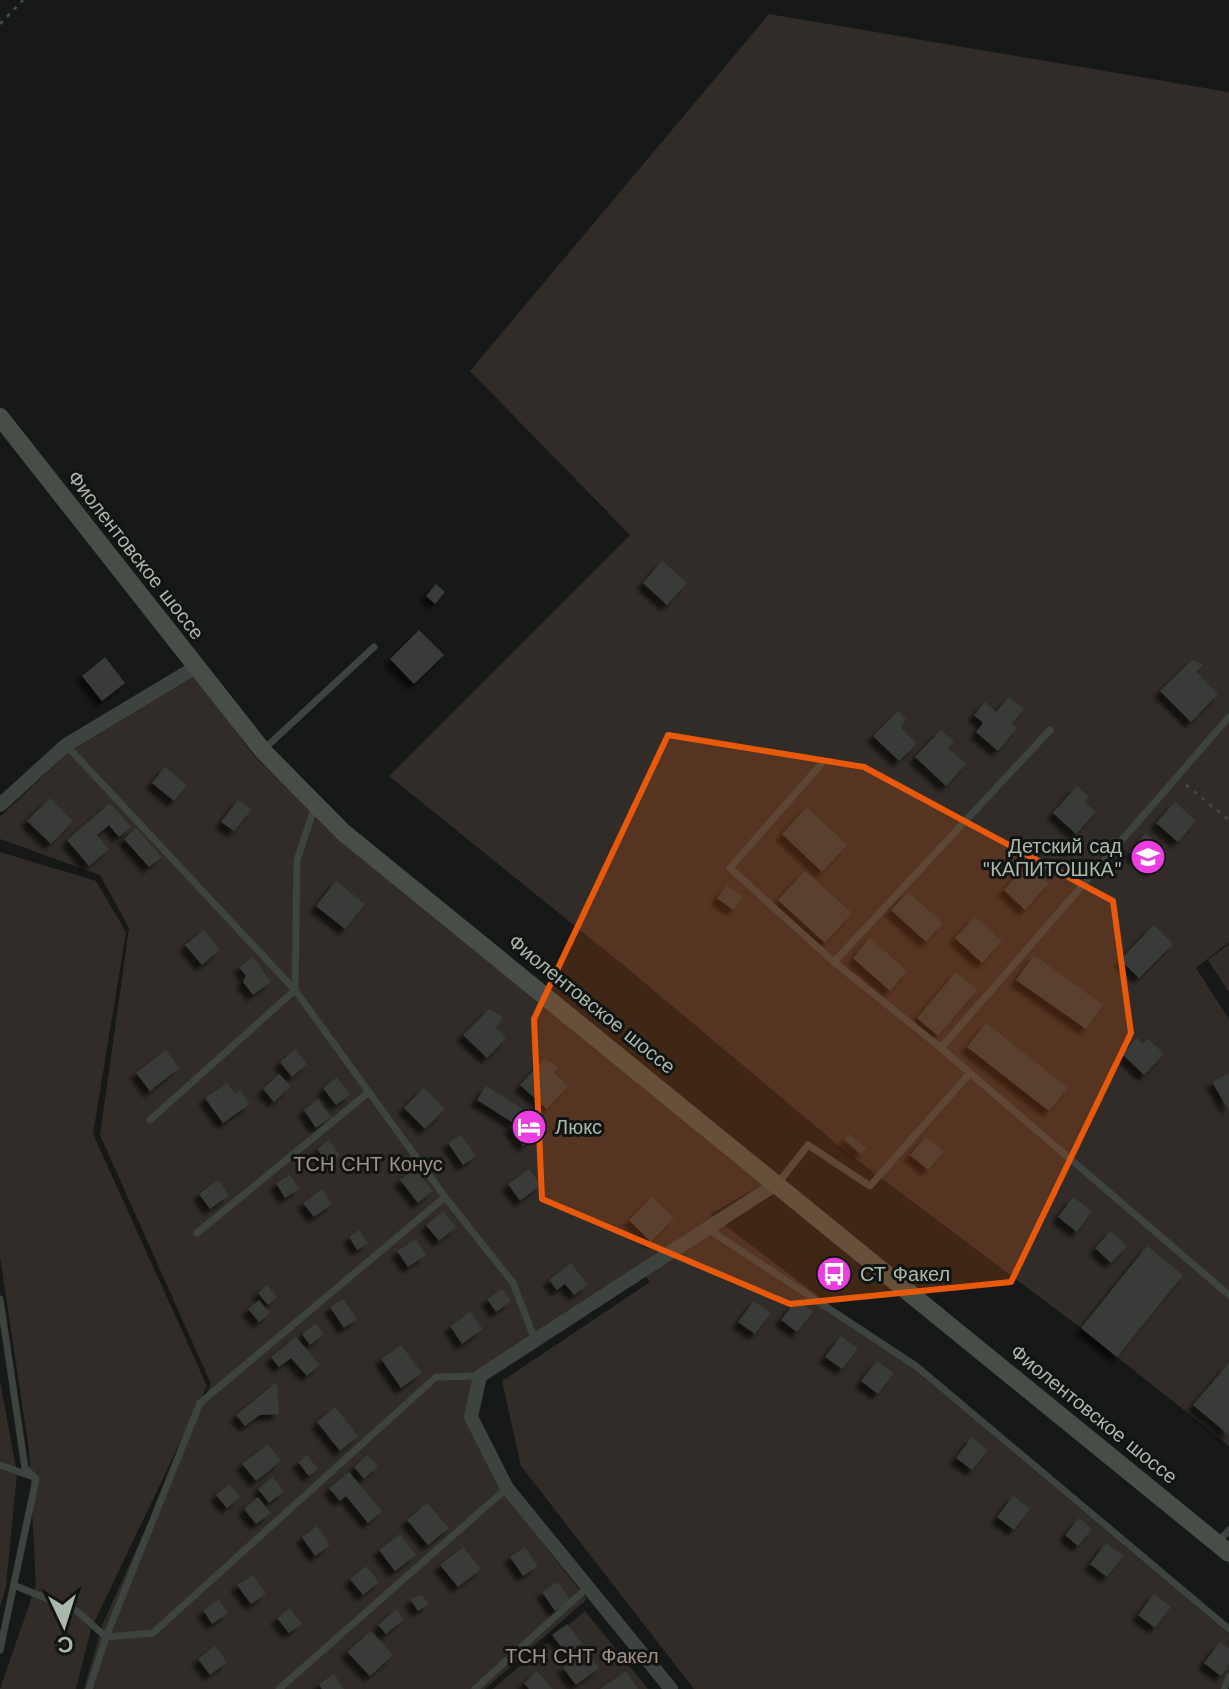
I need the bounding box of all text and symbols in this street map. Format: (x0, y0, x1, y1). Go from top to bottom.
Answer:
street label: Фиолентовское шоссе (63, 466, 209, 644)
place label: Детский сад "КАПИТОШКА" (982, 834, 1122, 881)
school or university icon: Детский сад "КАПИТОШКА" (1129, 838, 1167, 876)
street label: Фиолентовское шоссе (504, 929, 680, 1079)
hotel icon: Люкс (510, 1108, 548, 1146)
place label: Люкс (555, 1115, 602, 1139)
park label: ТСН СНТ Конус (293, 1152, 443, 1176)
bus stop icon: СТ Факел (815, 1255, 853, 1293)
place label: СТ Факел (860, 1262, 950, 1286)
street label: Фиолентовское шоссе (1006, 1339, 1182, 1489)
north arrow (24, 1585, 104, 1665)
text: С (56, 1631, 74, 1657)
park label: ТСН СНТ Факел (505, 1644, 659, 1668)

